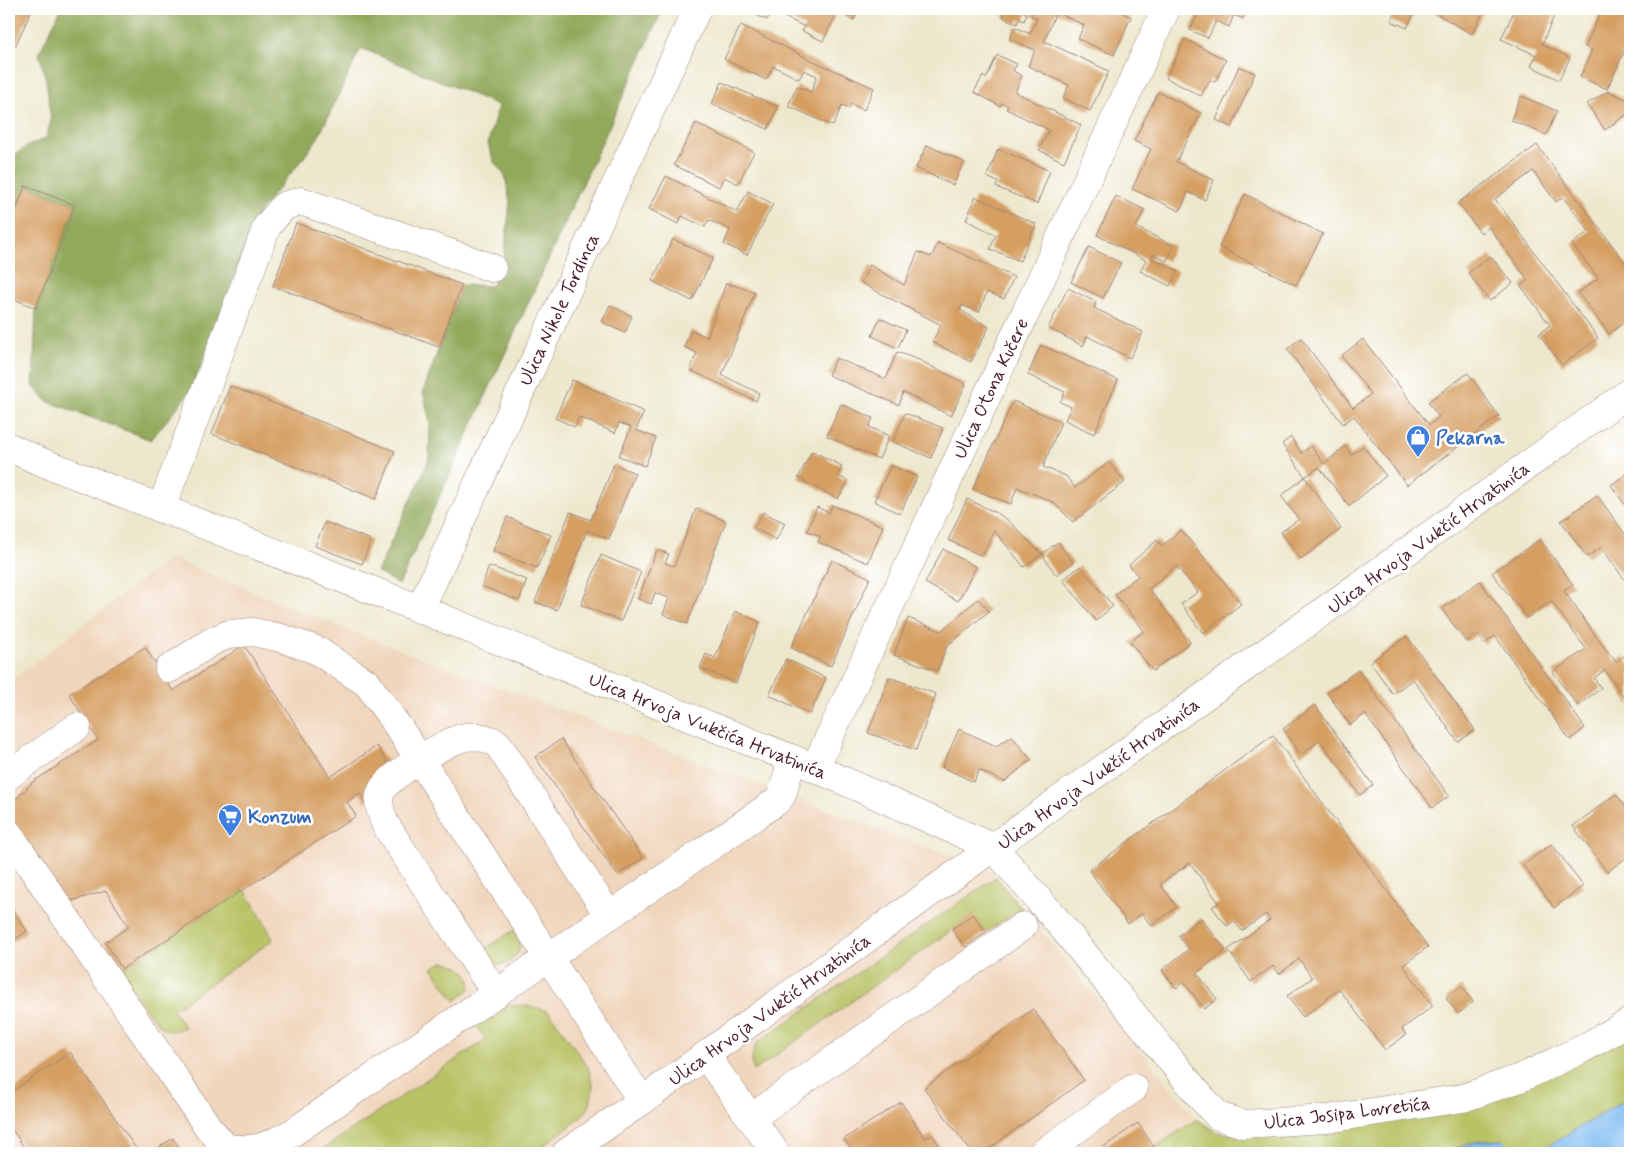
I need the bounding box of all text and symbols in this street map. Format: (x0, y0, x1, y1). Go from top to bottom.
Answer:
street label: Ulica Nikole Tordinca (513, 229, 606, 390)
street label: Ulica Otona Kučere (948, 314, 1035, 463)
shop icon: Pekarna (1405, 424, 1431, 458)
place label: Pekarna (1436, 426, 1505, 451)
street label: Ulica Hrvoja Vukčić Hrvatinića (1323, 456, 1536, 621)
street label: Ulica Hrvoja Vukčića Hrvatinića (585, 667, 830, 787)
street label: Ulica Hrvoja Vukčić Hrvatinića (993, 692, 1206, 857)
supermarket icon: Konzum (217, 803, 243, 837)
place label: Konzum (248, 805, 312, 830)
street label: Ulica Hrvoja Vukčić Hrvatinića (664, 928, 877, 1093)
street label: Ulica Josipa Lovretića (1263, 1091, 1432, 1136)

